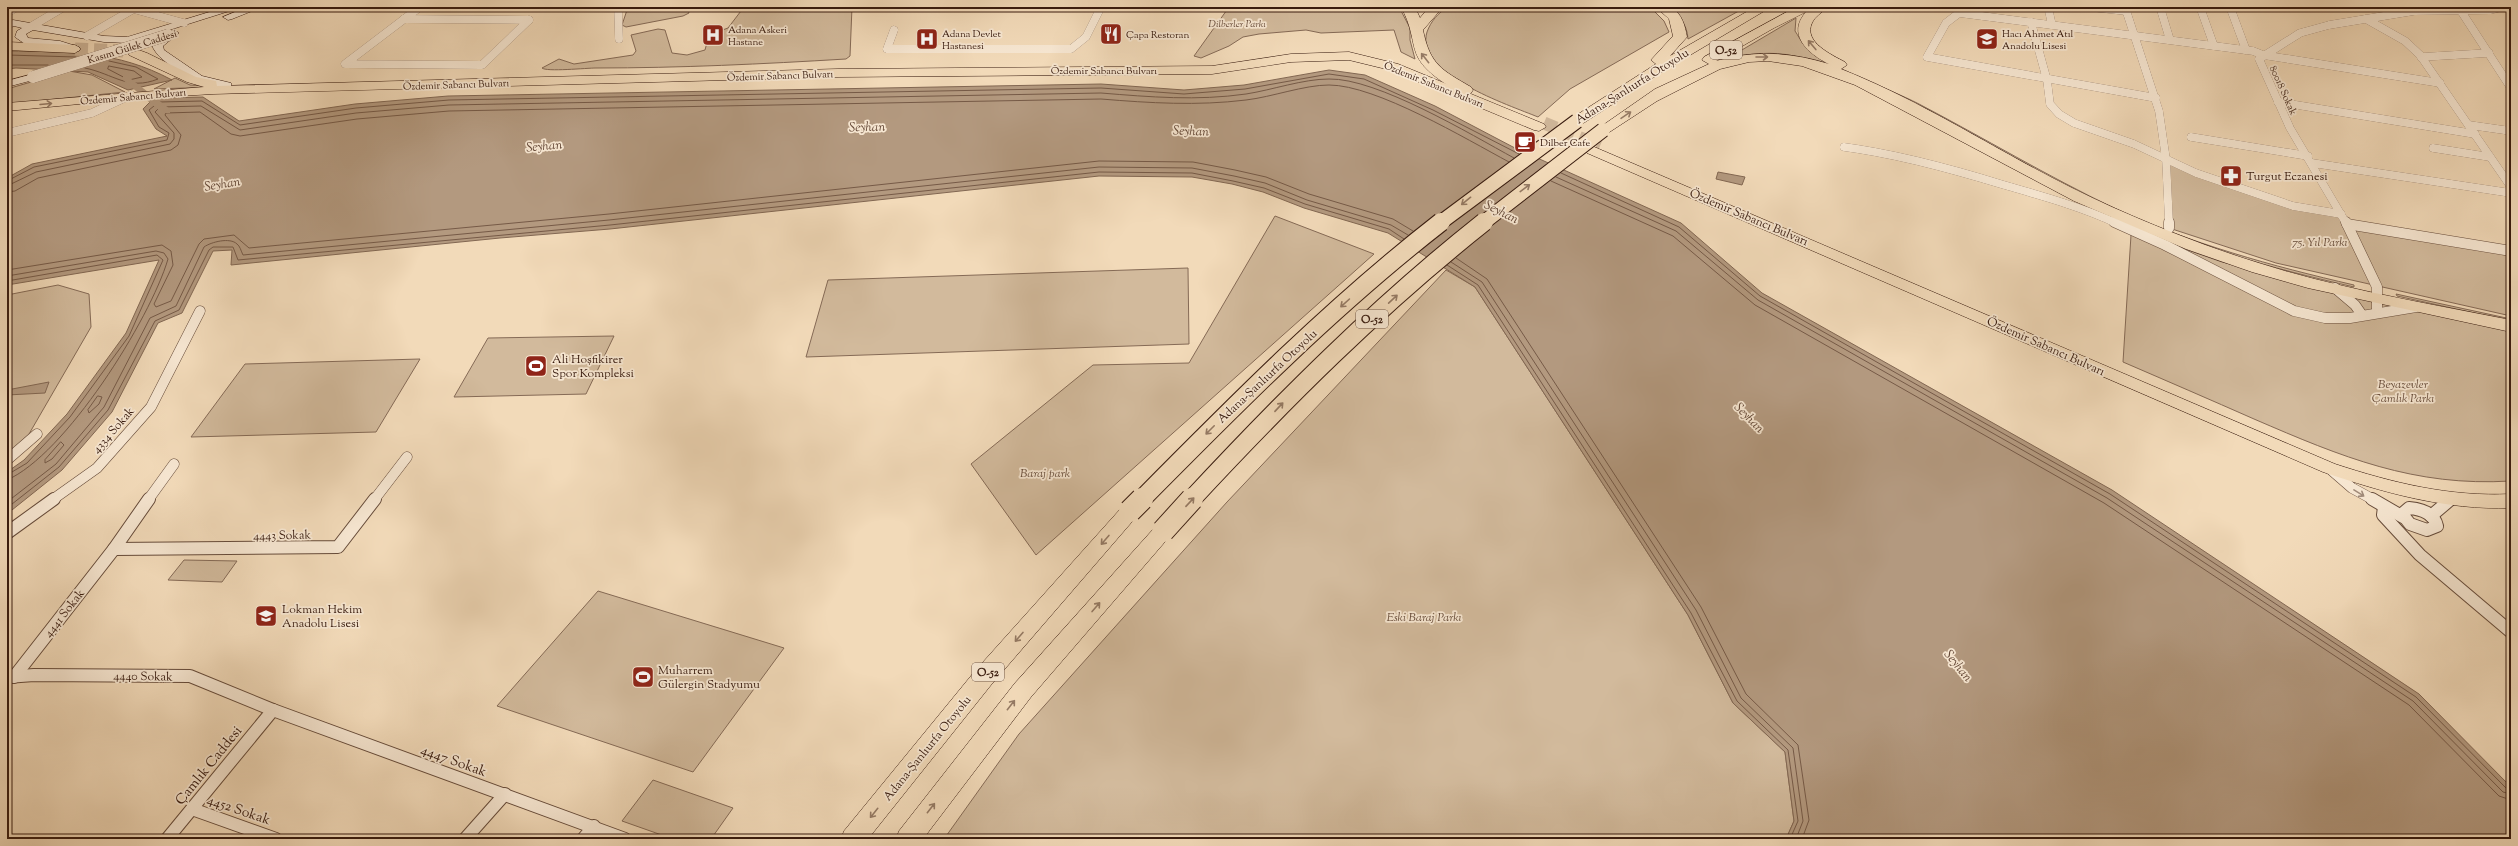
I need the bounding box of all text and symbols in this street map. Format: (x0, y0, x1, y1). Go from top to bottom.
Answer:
park label: Dilberler Parkı (1208, 17, 1266, 32)
restaurant icon: Çapa Restoran (1098, 21, 1124, 47)
hospital icon: Adana Askeri Hastane (700, 22, 726, 48)
place label: Adana Askeri Hastane (728, 23, 787, 50)
hospital icon: Adana Devlet Hastanesi (914, 26, 940, 52)
school or university icon: Hacı Ahmet Atıl Anadolu Lisesi (1974, 26, 2000, 52)
street label: Kasım Gülek Caddesi (86, 27, 179, 68)
place label: Adana Devlet Hastanesi (942, 27, 1001, 54)
place label: Hacı Ahmet Atıl Anadolu Lisesi (2002, 27, 2073, 54)
place label: Çapa Restoran (1126, 28, 1189, 43)
one-way arrow (1807, 40, 1816, 50)
road number: O-52 (1710, 41, 1742, 59)
street label: Adana-Şanlıurfa Otoyolu (1572, 44, 1693, 129)
one-way arrow (1421, 52, 1429, 63)
one-way arrow (1755, 53, 1768, 61)
street label: Özdemir Sabancı Bulvarı (1381, 59, 1486, 112)
street label: 80018 Sokak (2265, 63, 2300, 118)
street label: Özdemir Sabancı Bulvarı (1051, 64, 1157, 79)
street label: Özdemir Sabancı Bulvarı (727, 67, 834, 86)
street label: Özdemir Sabancı Bulvarı (403, 76, 510, 95)
street label: Özdemir Sabancı Bulvarı (79, 85, 187, 110)
one-way arrow (39, 101, 52, 108)
one-way arrow (1620, 111, 1631, 119)
water label: Seyhan (849, 119, 885, 137)
water label: Seyhan (1172, 122, 1210, 142)
cafe icon: Dilber Cafe (1512, 129, 1538, 155)
water label: Seyhan (525, 136, 563, 158)
place label: Dilber Cafe (1540, 136, 1590, 151)
pharmacy icon: Turgut Eczanesi (2218, 163, 2244, 189)
place label: Turgut Eczanesi (2246, 168, 2328, 186)
water label: Seyhan (203, 173, 242, 197)
one-way arrow (1519, 184, 1530, 192)
street label: Özdemir Sabancı Bulvarı (1686, 185, 1811, 251)
one-way arrow (1461, 197, 1471, 206)
water label: Seyhan (1481, 197, 1521, 229)
park label: 75. Yıl Parkı (2291, 234, 2348, 252)
one-way arrow (1388, 294, 1398, 304)
one-way arrow (1340, 298, 1350, 307)
road number: O-52 (1356, 310, 1388, 328)
street label: Özdemir Sabancı Bulvarı (1984, 313, 2108, 381)
street label: Adana-Şanlıurfa Otoyolu (1214, 325, 1322, 428)
place label: Ali Hoşfikirer Spor Kompleksi (552, 351, 635, 383)
sports icon: Ali Hoşfikirer Spor Kompleksi (523, 353, 549, 379)
park label: Beyazevler Çamlık Parkı (2372, 376, 2434, 408)
water label: Seyhan (1729, 399, 1768, 438)
one-way arrow (1274, 402, 1283, 413)
street label: 4334 Sokak (88, 403, 139, 458)
one-way arrow (1205, 425, 1215, 435)
park label: Baraj park (1020, 465, 1071, 483)
one-way arrow (2353, 489, 2364, 497)
one-way arrow (1185, 497, 1194, 507)
street label: 4443 Sokak (253, 526, 312, 546)
one-way arrow (1100, 535, 1109, 545)
street label: 4441 Sokak (40, 585, 90, 642)
place label: Lokman Hekim Anadolu Lisesi (282, 601, 362, 633)
one-way arrow (1091, 602, 1101, 612)
school or university icon: Lokman Hekim Anadolu Lisesi (253, 603, 279, 629)
park label: Eski Baraj Parkı (1386, 609, 1462, 627)
one-way arrow (1014, 632, 1023, 643)
water label: Seyhan (1939, 647, 1976, 686)
place label: Muharrem Gülergin Stadyumu (658, 662, 760, 694)
road number: O-52 (972, 663, 1004, 681)
sports icon: Muharrem Gülergin Stadyumu (630, 664, 656, 690)
street label: 4440 Sokak (113, 667, 173, 687)
street label: Adana-Şanlıurfa Otoyolu (880, 692, 976, 805)
one-way arrow (1007, 700, 1015, 711)
street label: Çamlık Caddesi (171, 722, 248, 810)
street label: 4447 Sokak (418, 741, 489, 783)
street label: 4452 Sokak (204, 791, 273, 831)
one-way arrow (927, 803, 936, 814)
one-way arrow (869, 808, 878, 819)

